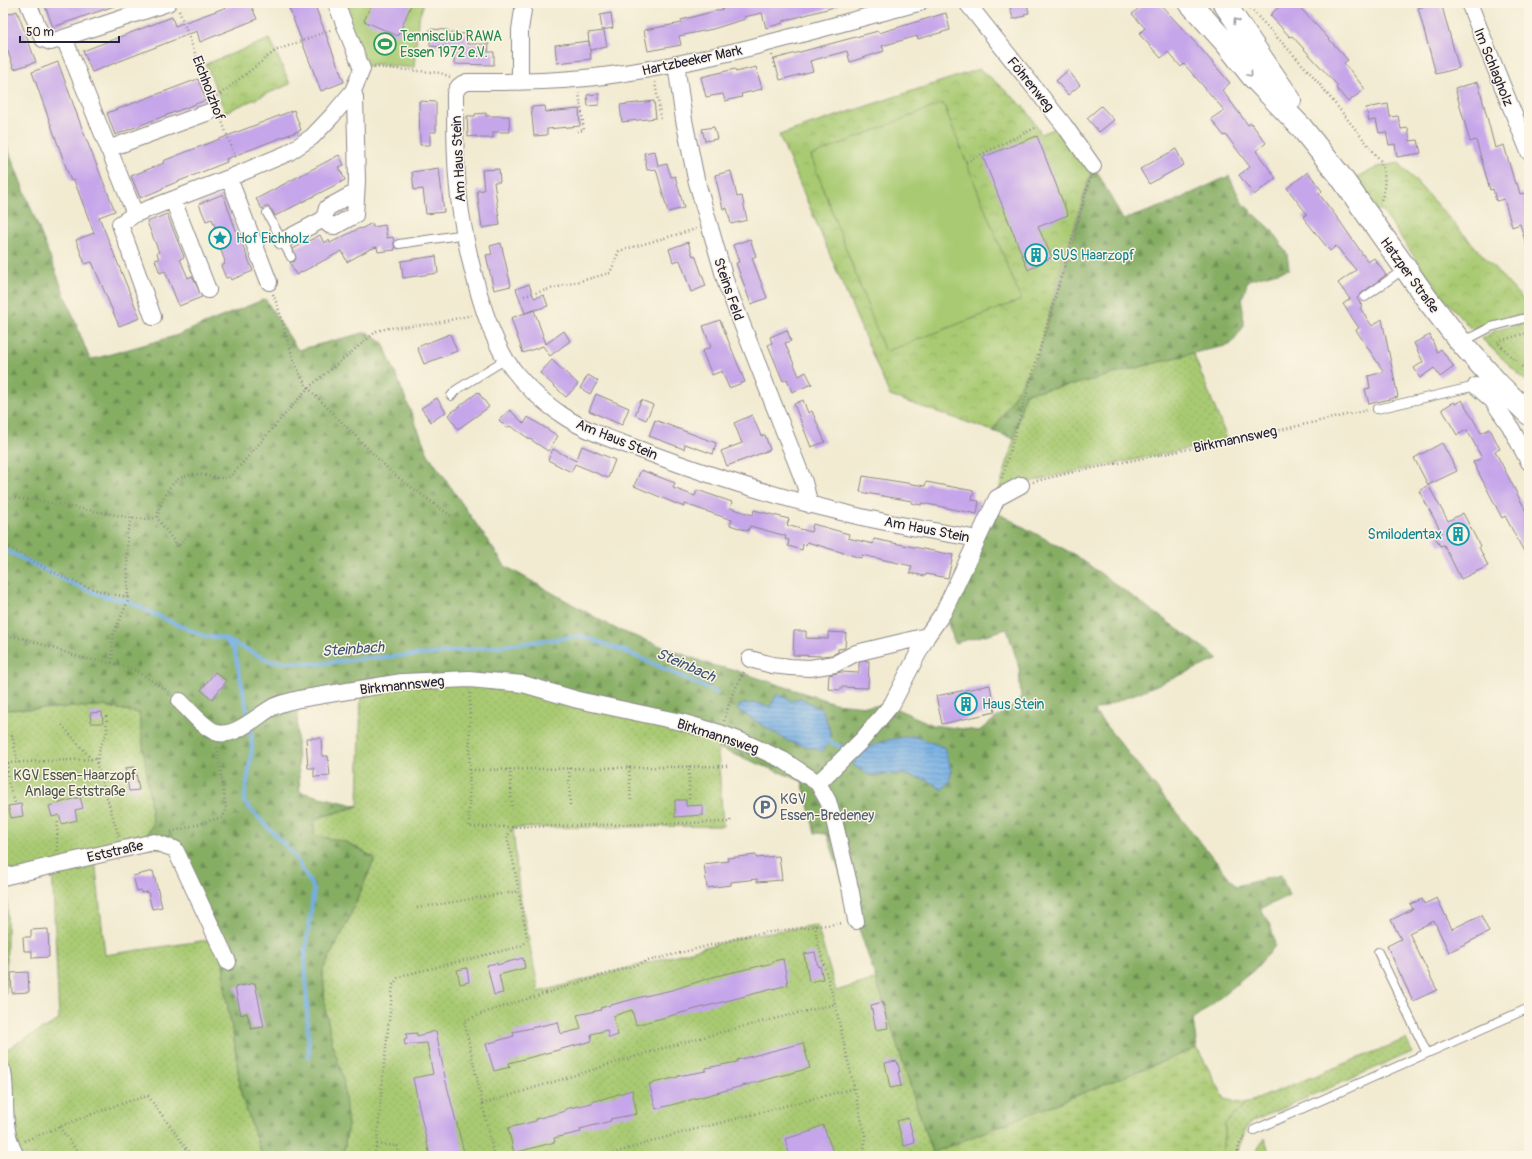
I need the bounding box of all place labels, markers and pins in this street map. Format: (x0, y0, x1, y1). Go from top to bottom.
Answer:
place label: Tennisclub RAWA Essen 1972 e.V. (400, 28, 502, 61)
sports icon: Tennisclub RAWA Essen 1972 e.V. (372, 31, 398, 57)
place icon: Hof Eichholz (207, 225, 233, 251)
place label: Hof Eichholz (236, 230, 309, 247)
building icon: SUS Haarzopf (1023, 242, 1049, 268)
place label: SUS Haarzopf (1052, 247, 1135, 264)
building icon: Smilodentax (1445, 521, 1471, 547)
place label: Smilodentax (1367, 526, 1442, 543)
building icon: Haus Stein (953, 691, 979, 717)
place label: Haus Stein (982, 696, 1044, 713)
place label: KGV Essen-Bredeney (780, 791, 874, 824)
parking icon: KGV Essen-Bredeney (752, 794, 778, 820)

